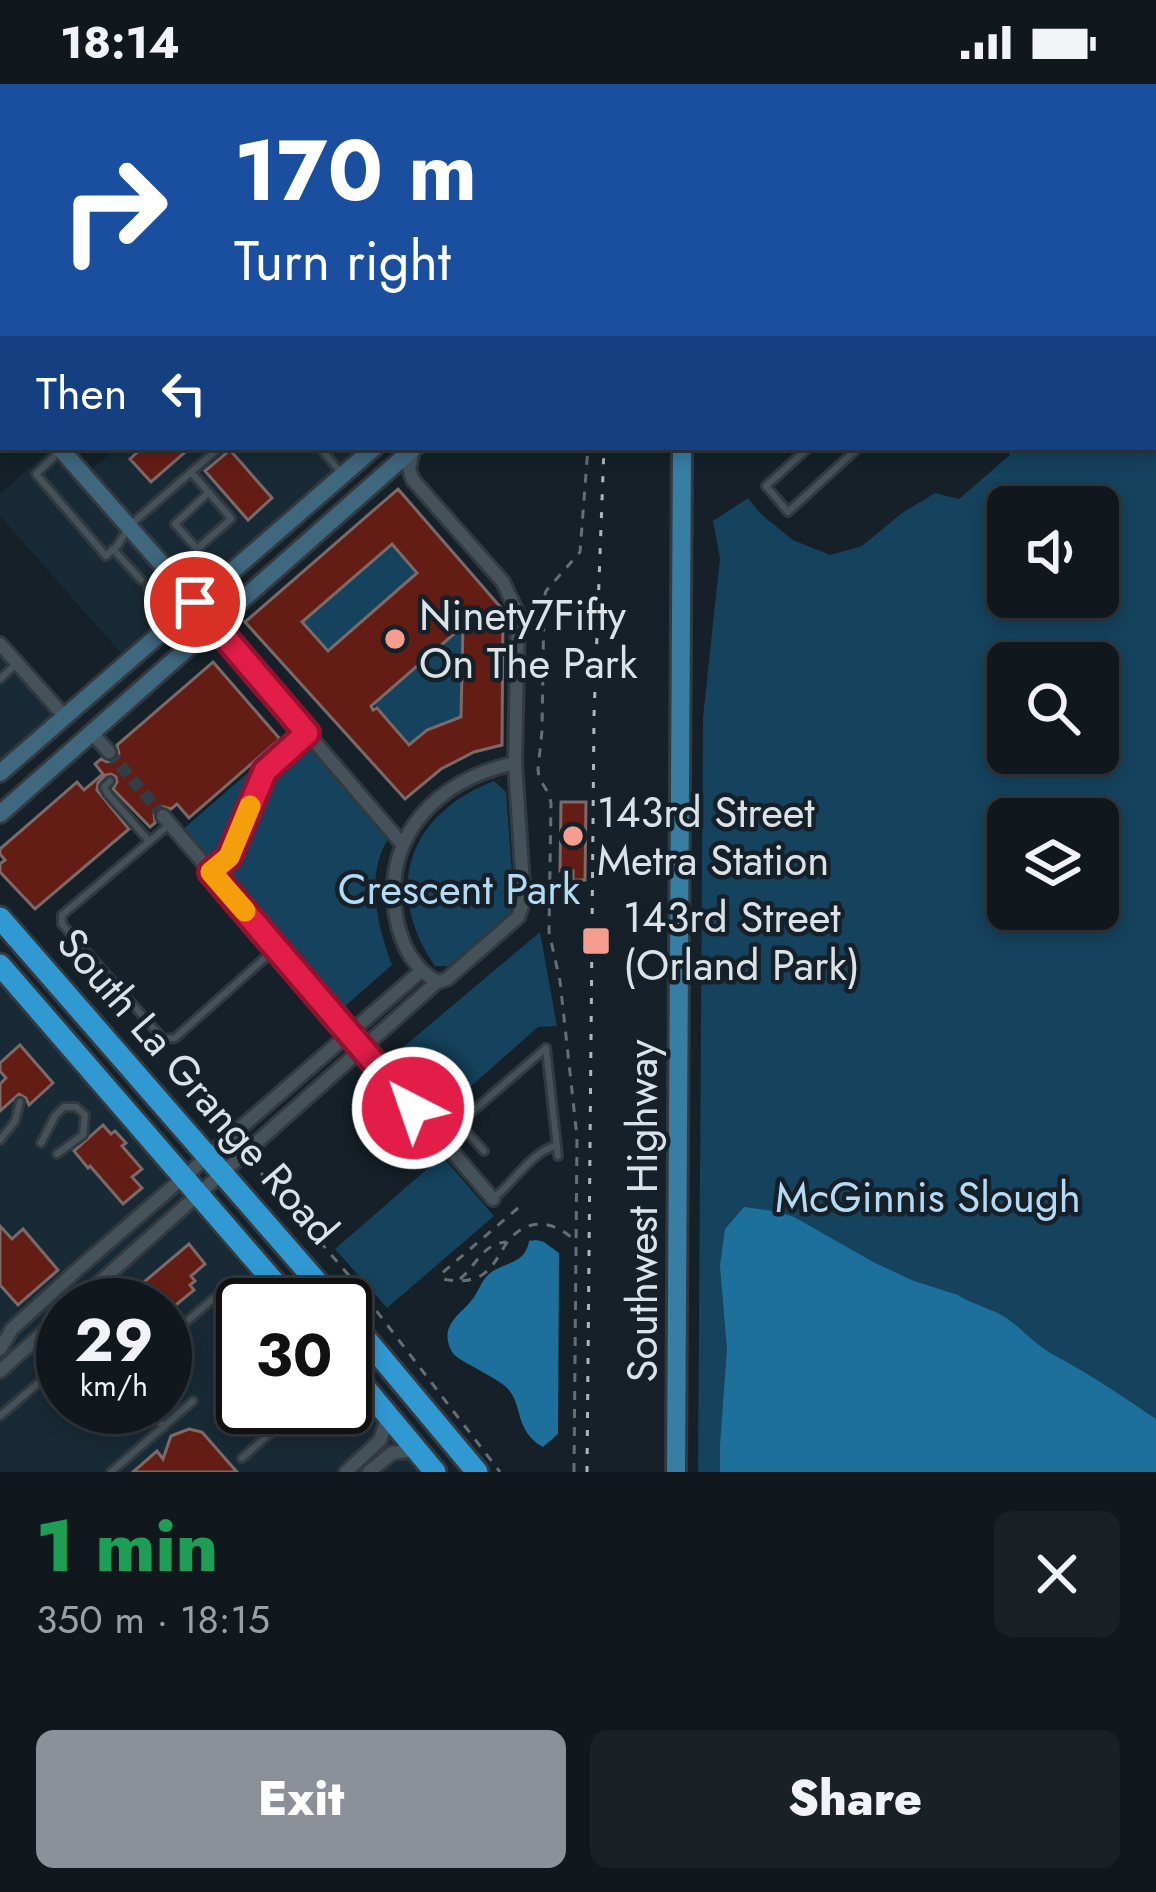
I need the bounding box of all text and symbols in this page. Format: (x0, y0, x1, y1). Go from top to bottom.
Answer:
text: 18:14 (60, 10, 180, 75)
text: 170 m (234, 110, 477, 232)
icon: right (36, 132, 192, 288)
text: Turn right (234, 222, 451, 300)
icon: left (151, 360, 217, 426)
text: Then (36, 361, 127, 426)
map controls (987, 486, 1119, 930)
button: sound (987, 486, 1119, 618)
pin (144, 551, 246, 653)
icon: arrive (162, 569, 228, 635)
place label: Ninety7Fifty On The Park (419, 585, 638, 694)
marker: Ninety7Fifty On The Park (382, 626, 408, 652)
button: search (987, 642, 1119, 774)
place label: 143rd Street Metra Station (597, 782, 829, 891)
button: layers (987, 798, 1119, 930)
marker: 143rd Street Metra Station (560, 823, 586, 849)
park label: Crescent Park (338, 859, 581, 920)
place label: 143rd Street (Orland Park) (623, 887, 860, 996)
street label: South La Grange Road (43, 914, 353, 1258)
marker: 143rd Street (Orland Park) (580, 925, 612, 957)
street label: Southwest Highway (612, 1039, 673, 1382)
position arrow (350, 1045, 476, 1171)
park label: McGinnis Slough (775, 1167, 1081, 1228)
speed limit sign: 30 (216, 1278, 372, 1434)
text: 29 (74, 1297, 154, 1384)
text: km/h (80, 1364, 148, 1407)
text: 1 min (36, 1494, 218, 1598)
button: close (994, 1511, 1120, 1637)
text: 350 m · 18:15 (36, 1591, 270, 1648)
button: Exit (36, 1730, 566, 1868)
button: Share (590, 1730, 1120, 1868)

